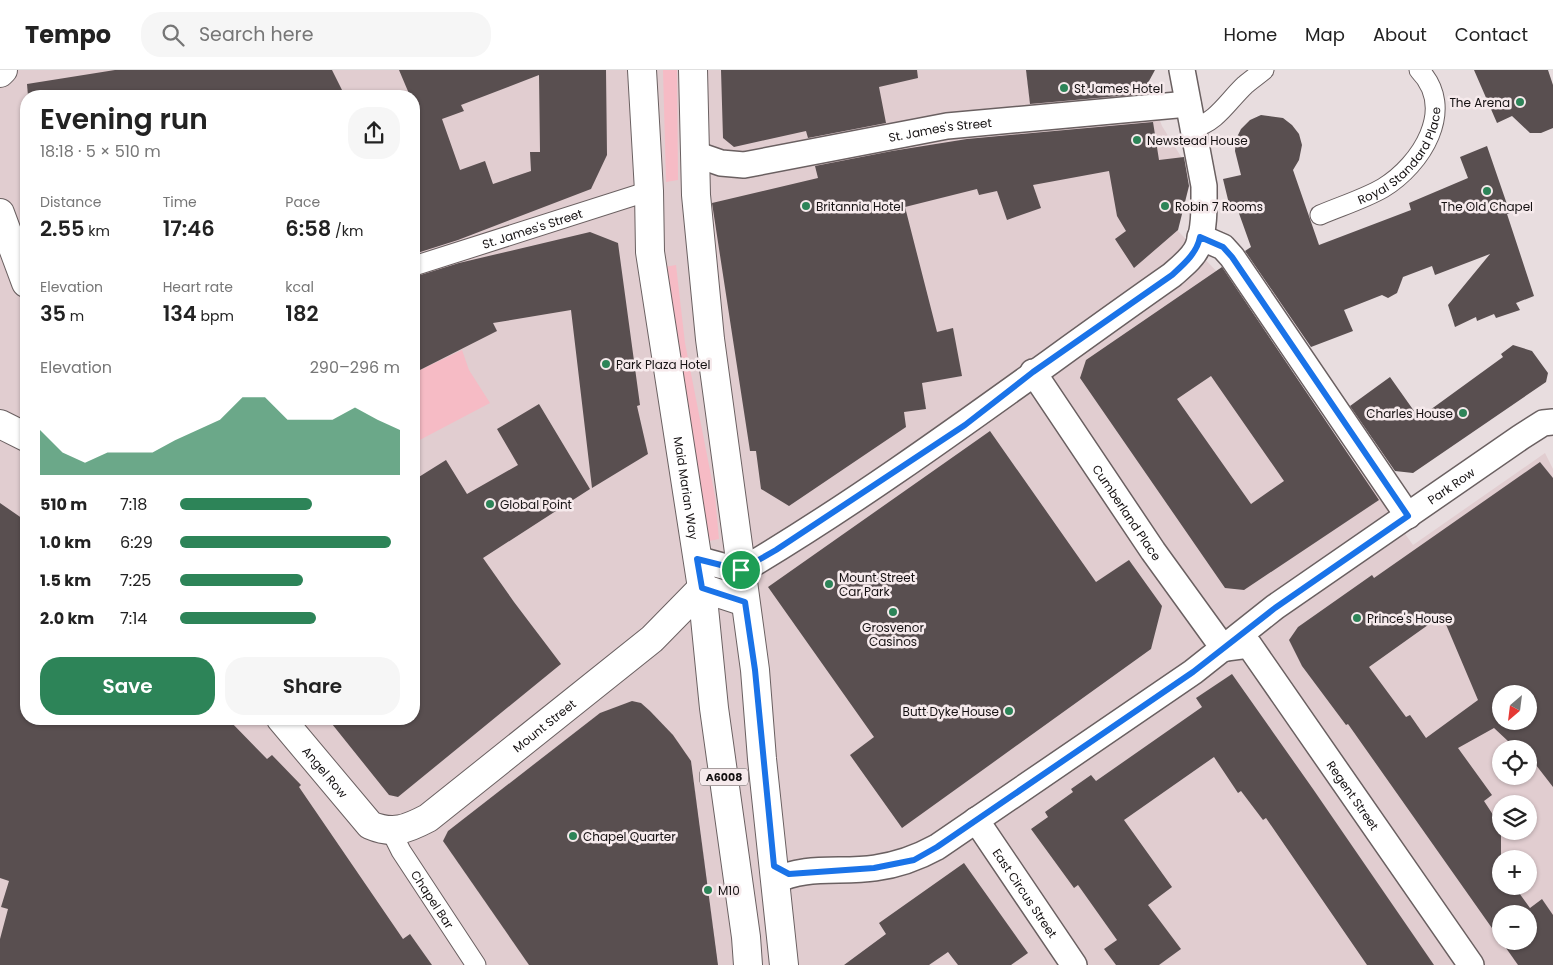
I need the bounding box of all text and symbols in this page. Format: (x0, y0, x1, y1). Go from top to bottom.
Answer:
search box (141, 12, 491, 57)
text: Tempo (25, 18, 111, 51)
icon: search (159, 21, 187, 49)
text: Search here (199, 21, 313, 48)
text: Home (1223, 22, 1277, 47)
text: Map (1305, 22, 1345, 47)
text: About (1373, 22, 1427, 47)
text: Contact (1455, 22, 1528, 47)
place label: St James Hotel (1074, 80, 1163, 97)
marker: St James Hotel (1058, 82, 1070, 94)
place label: The Arena (1449, 94, 1510, 111)
marker: The Arena (1514, 96, 1526, 108)
text: Evening run (40, 100, 208, 139)
button: share (348, 107, 400, 159)
street label: Royal Standard Place (1355, 107, 1444, 208)
street label: St. James's Street (887, 113, 992, 146)
place label: Newstead House (1147, 132, 1248, 149)
marker: Newstead House (1131, 134, 1143, 146)
text: 18:18 · 5 × 510 m (40, 140, 161, 163)
marker: The Old Chapel (1481, 185, 1493, 197)
text: Distance (40, 192, 101, 212)
text: Time (163, 192, 197, 212)
text: Pace (285, 192, 320, 212)
place label: Britannia Hotel (816, 198, 904, 215)
place label: Robin 7 Rooms (1175, 198, 1263, 215)
place label: The Old Chapel (1441, 198, 1533, 215)
marker: Britannia Hotel (800, 200, 812, 212)
marker: Robin 7 Rooms (1159, 200, 1171, 212)
street label: St. James's Street (480, 204, 584, 252)
text: 2.55 (40, 214, 85, 243)
text: 17:46 (163, 214, 215, 243)
text: 6:58 (285, 214, 331, 243)
text: km (85, 221, 110, 241)
text: /km (331, 221, 363, 241)
text: Elevation (40, 277, 103, 297)
text: Heart rate (163, 277, 233, 297)
text: kcal (285, 277, 314, 297)
text: 35 (40, 299, 66, 328)
text: 134 (163, 299, 197, 328)
text: 182 (285, 299, 319, 328)
text: m (66, 306, 84, 326)
text: bpm (197, 306, 234, 326)
text: Elevation (40, 356, 112, 379)
text: 290–296 m (310, 356, 400, 379)
place label: Park Plaza Hotel (616, 356, 711, 373)
marker: Park Plaza Hotel (600, 358, 612, 370)
place label: Charles House (1366, 405, 1453, 422)
marker: Charles House (1457, 407, 1469, 419)
street label: Maid Marian Way (670, 435, 703, 541)
street label: Cumberland Place (1089, 461, 1166, 564)
street label: Park Row (1424, 463, 1478, 508)
text: 510 m (40, 493, 87, 516)
text: 7:18 (120, 493, 147, 516)
place label: Global Point (500, 496, 572, 513)
marker: Global Point (484, 498, 496, 510)
text: 1.0 km (40, 531, 91, 554)
text: 6:29 (120, 531, 153, 554)
pin (720, 549, 762, 591)
icon: arrive (727, 556, 755, 584)
text: 1.5 km (40, 569, 91, 592)
text: 7:25 (120, 569, 151, 592)
place label: Mount Street Car Park (839, 569, 915, 600)
marker: Mount Street Car Park (823, 578, 835, 590)
marker: Grosvenor Casinos (887, 606, 899, 618)
text: 2.0 km (40, 607, 94, 630)
text: 7:14 (120, 607, 147, 630)
place label: Prince's House (1367, 610, 1453, 627)
marker: Prince's House (1351, 612, 1363, 624)
place label: Grosvenor Casinos (862, 619, 924, 650)
button: Save (40, 657, 215, 715)
button: Share (225, 657, 400, 715)
north arrow (1492, 685, 1538, 730)
map controls (1492, 685, 1537, 950)
street label: Mount Street (509, 695, 579, 756)
place label: Butt Dyke House (903, 703, 999, 720)
marker: Butt Dyke House (1003, 705, 1015, 717)
button: locate (1492, 740, 1537, 785)
street label: Angel Row (299, 742, 352, 801)
street label: Regent Street (1323, 757, 1383, 833)
road number: A6008 (700, 769, 748, 786)
button: layers (1492, 795, 1537, 840)
place label: Chapel Quarter (583, 828, 676, 845)
marker: Chapel Quarter (567, 830, 579, 842)
street label: East Circus Street (989, 845, 1062, 941)
button: + (1492, 850, 1537, 895)
street label: Chapel Bar (407, 867, 458, 932)
place label: M10 (718, 882, 740, 899)
marker: M10 (702, 884, 714, 896)
button: − (1492, 905, 1537, 950)

